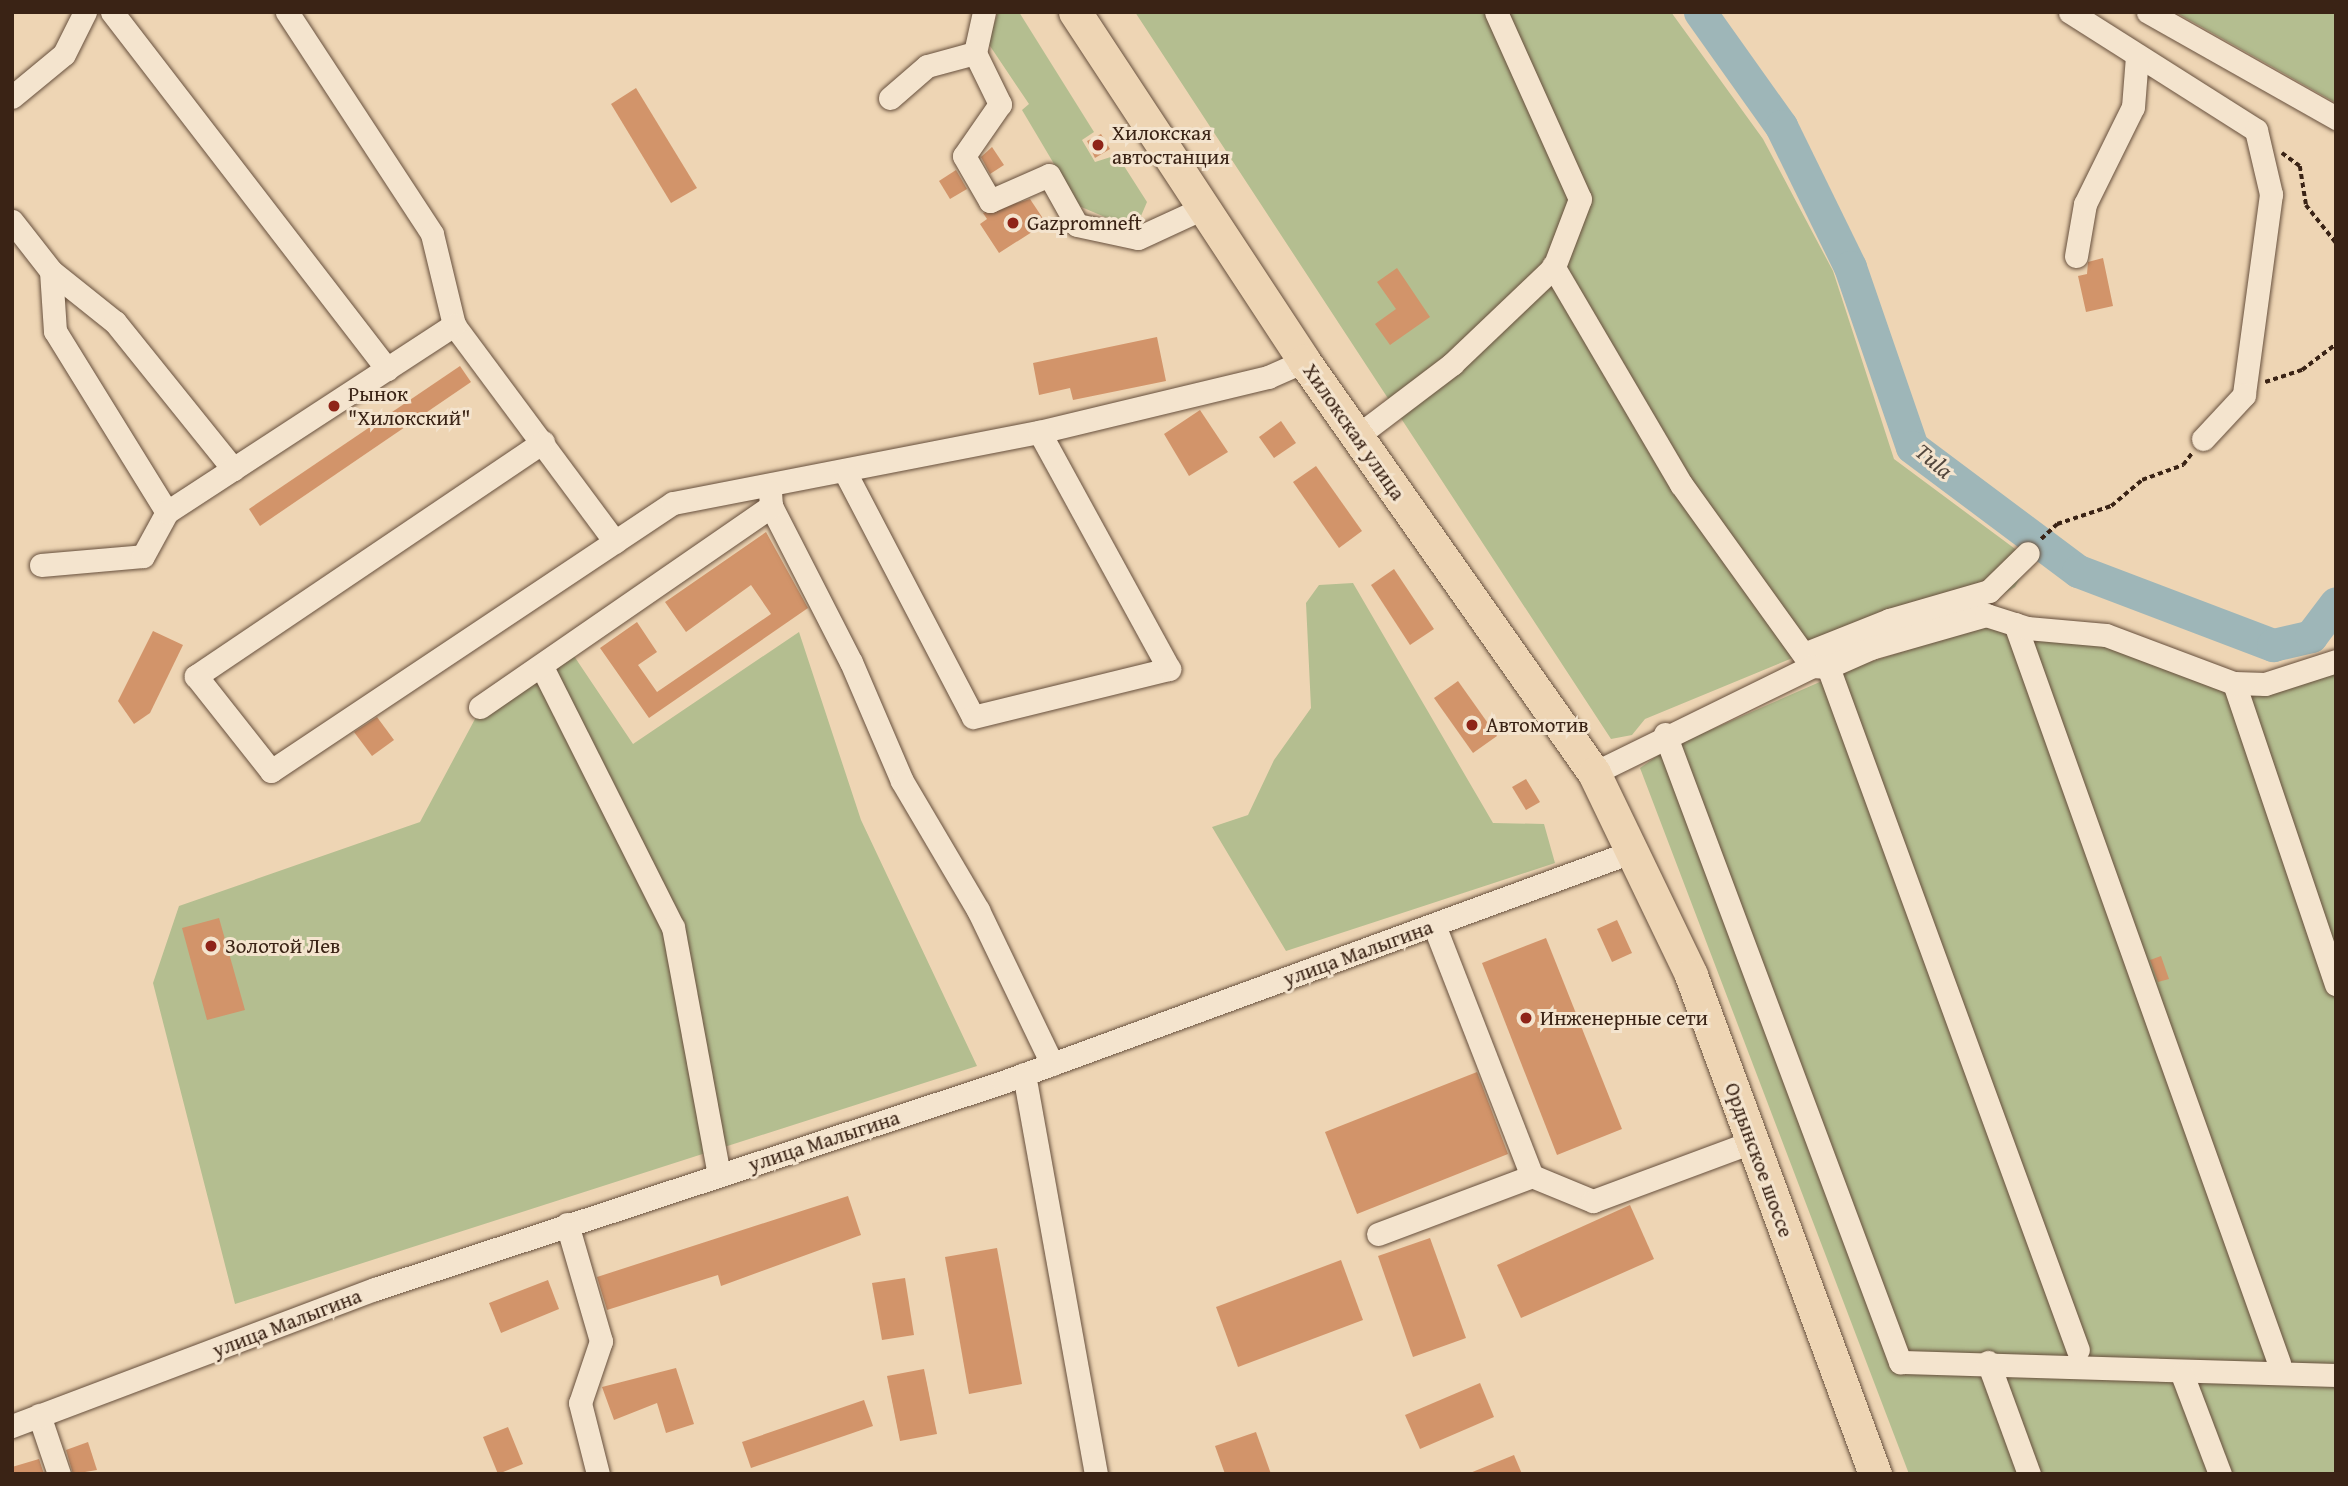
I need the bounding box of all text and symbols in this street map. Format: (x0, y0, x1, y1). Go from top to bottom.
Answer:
place label: Хилокская автостанция (1112, 120, 1230, 170)
marker: Хилокская автостанция (1090, 137, 1106, 153)
place label: Gazpromneft (1027, 210, 1142, 236)
marker: Gazpromneft (1005, 215, 1021, 231)
street label: Хилокская улица (1298, 359, 1410, 505)
place label: Рынок "Хилокский" (348, 381, 471, 431)
marker: Рынок "Хилокский" (326, 398, 342, 414)
water label: Tula (1910, 438, 1958, 484)
place label: Автомотив (1486, 712, 1588, 738)
marker: Автомотив (1464, 717, 1480, 733)
street label: улица Малыгина (1280, 914, 1436, 992)
place label: Золотой Лев (225, 933, 340, 959)
marker: Золотой Лев (203, 938, 219, 954)
place label: Инженерные сети (1540, 1005, 1708, 1031)
marker: Инженерные сети (1518, 1010, 1534, 1026)
street label: Ордынское шоссе (1719, 1079, 1799, 1241)
street label: улица Малыгина (745, 1105, 903, 1177)
street label: улица Малыгина (209, 1283, 365, 1363)

